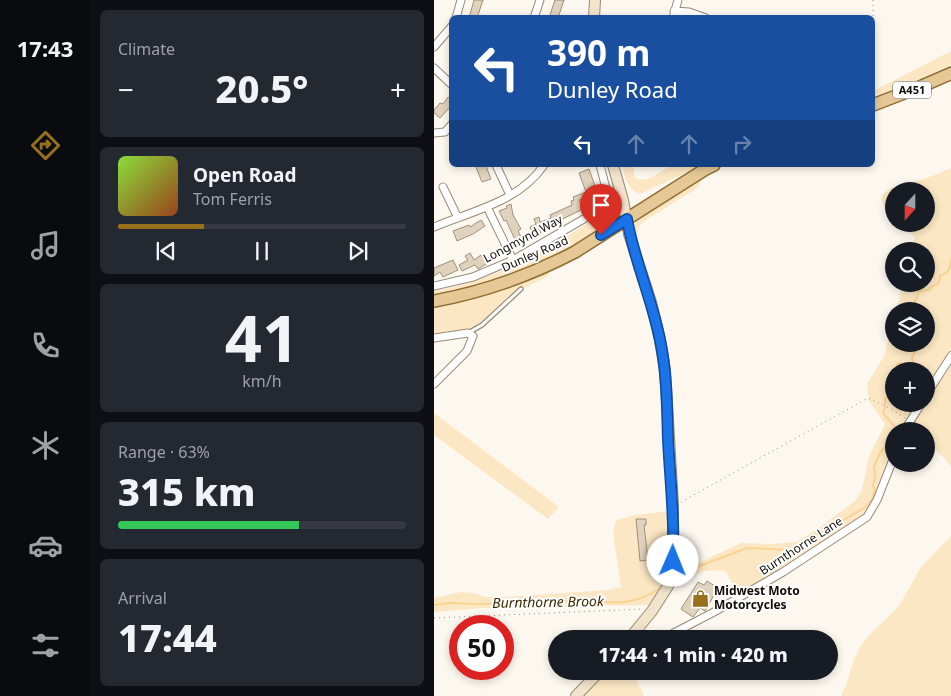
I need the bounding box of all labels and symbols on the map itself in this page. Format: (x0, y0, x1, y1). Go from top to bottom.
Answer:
road number: A451 (893, 82, 931, 98)
north arrow (885, 182, 935, 232)
pin (580, 184, 622, 235)
street label: Longmynd Way (480, 210, 566, 267)
street label: Dunley Road (499, 231, 571, 276)
street label: Burnthorne Lane (756, 512, 846, 579)
position arrow (646, 534, 698, 586)
place label: Midwest Moto Motorcycles (714, 582, 800, 613)
shop icon: Midwest Moto Motorcycles (690, 588, 710, 608)
water label: Burnthorne Brook (492, 591, 605, 612)
speed limit sign: 50 (449, 615, 514, 680)

